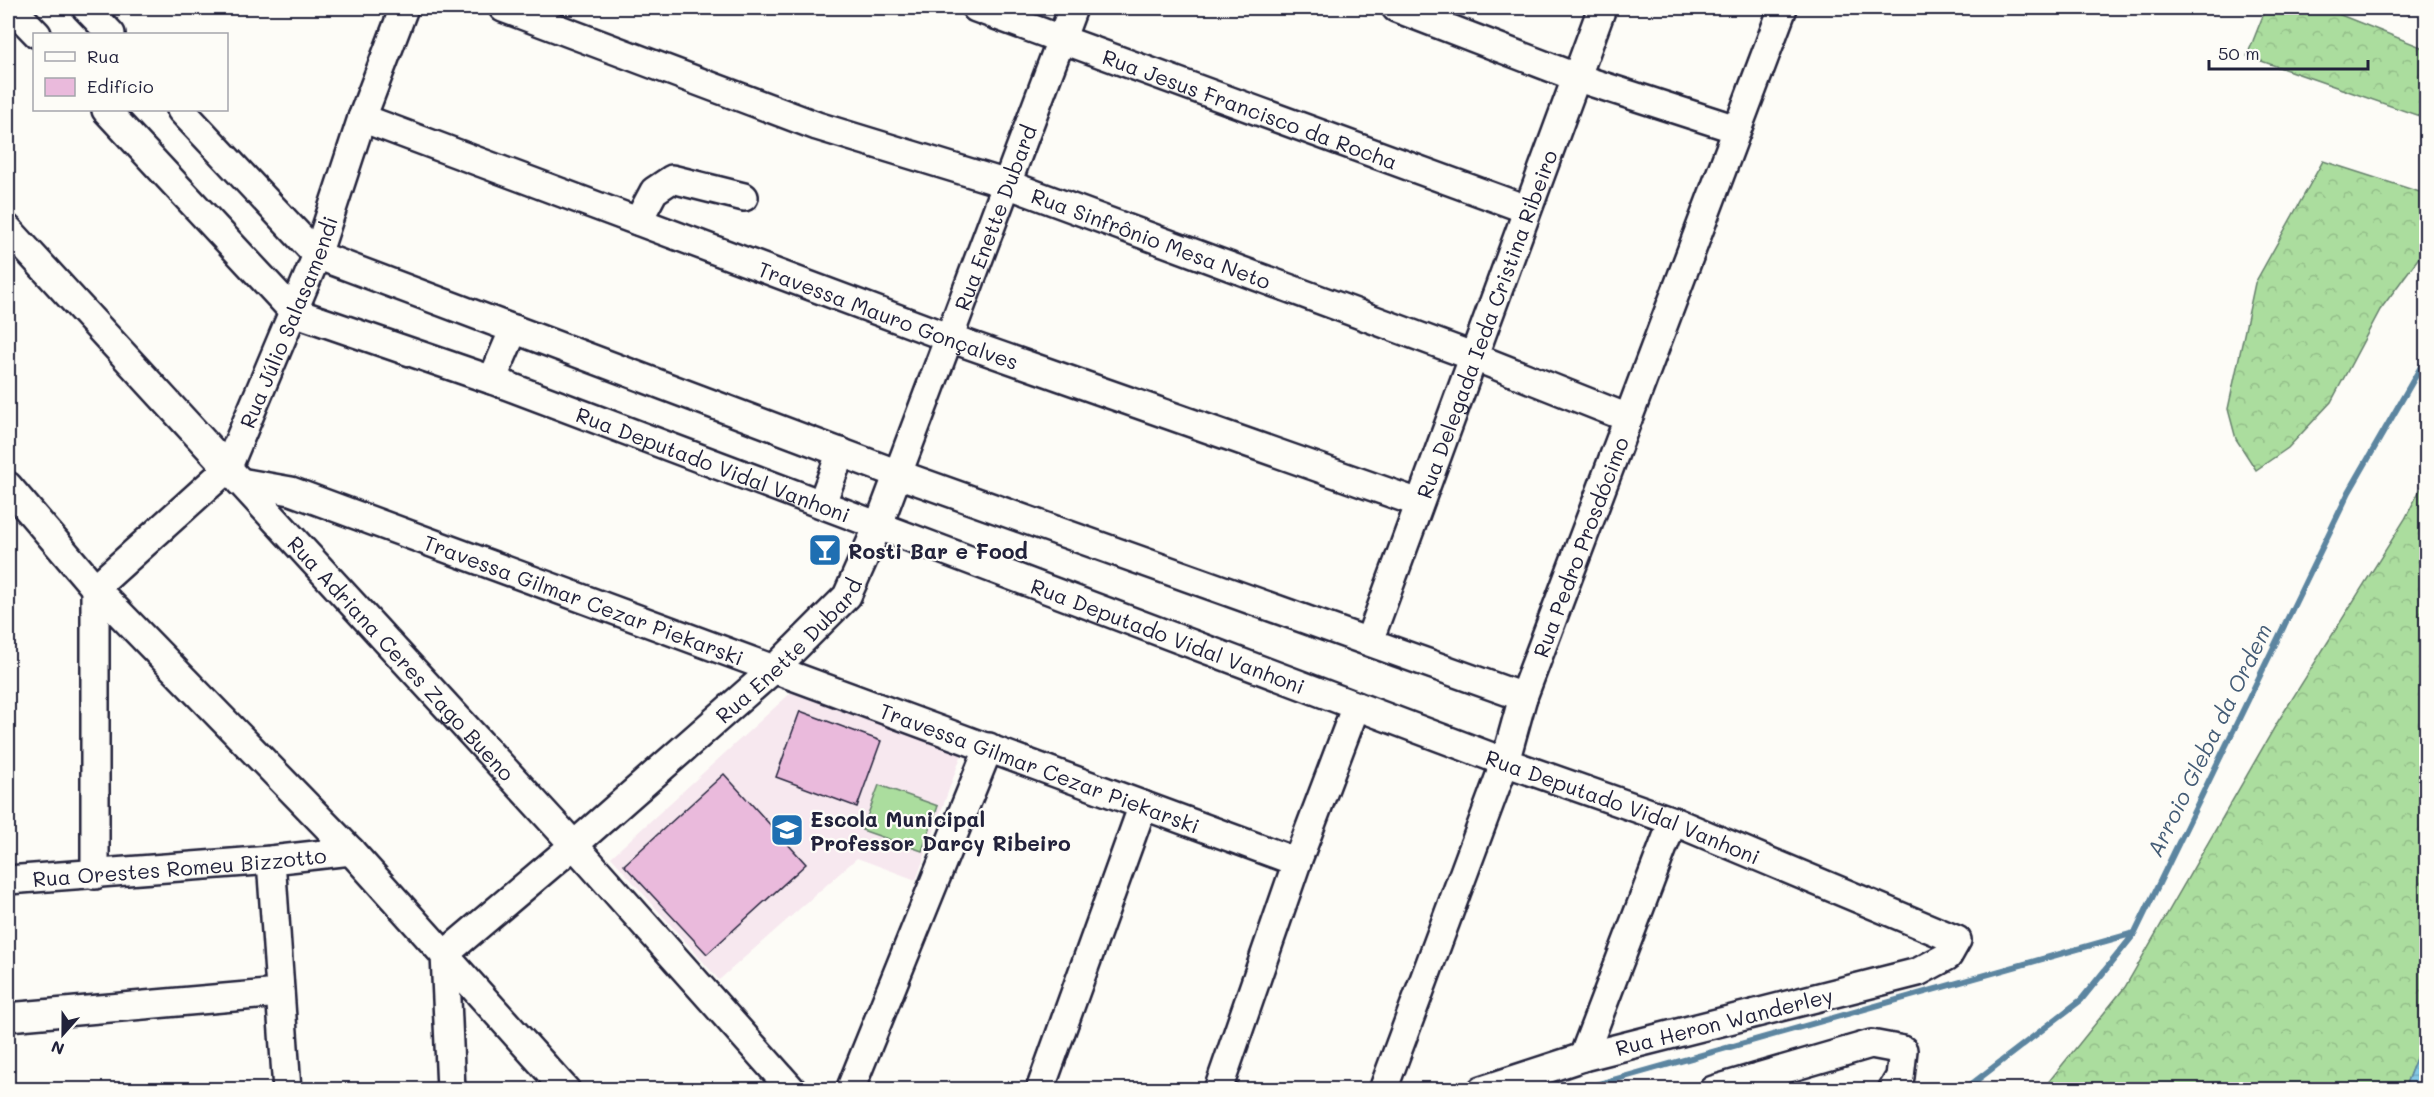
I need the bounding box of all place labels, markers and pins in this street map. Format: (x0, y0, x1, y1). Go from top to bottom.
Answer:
bar icon: Rosti Bar e Food (807, 532, 843, 568)
place label: Rosti Bar e Food (848, 537, 1028, 564)
place label: Escola Municipal Professor Darcy Ribeiro (810, 805, 1071, 857)
school or university icon: Escola Municipal Professor Darcy Ribeiro (769, 812, 805, 848)

